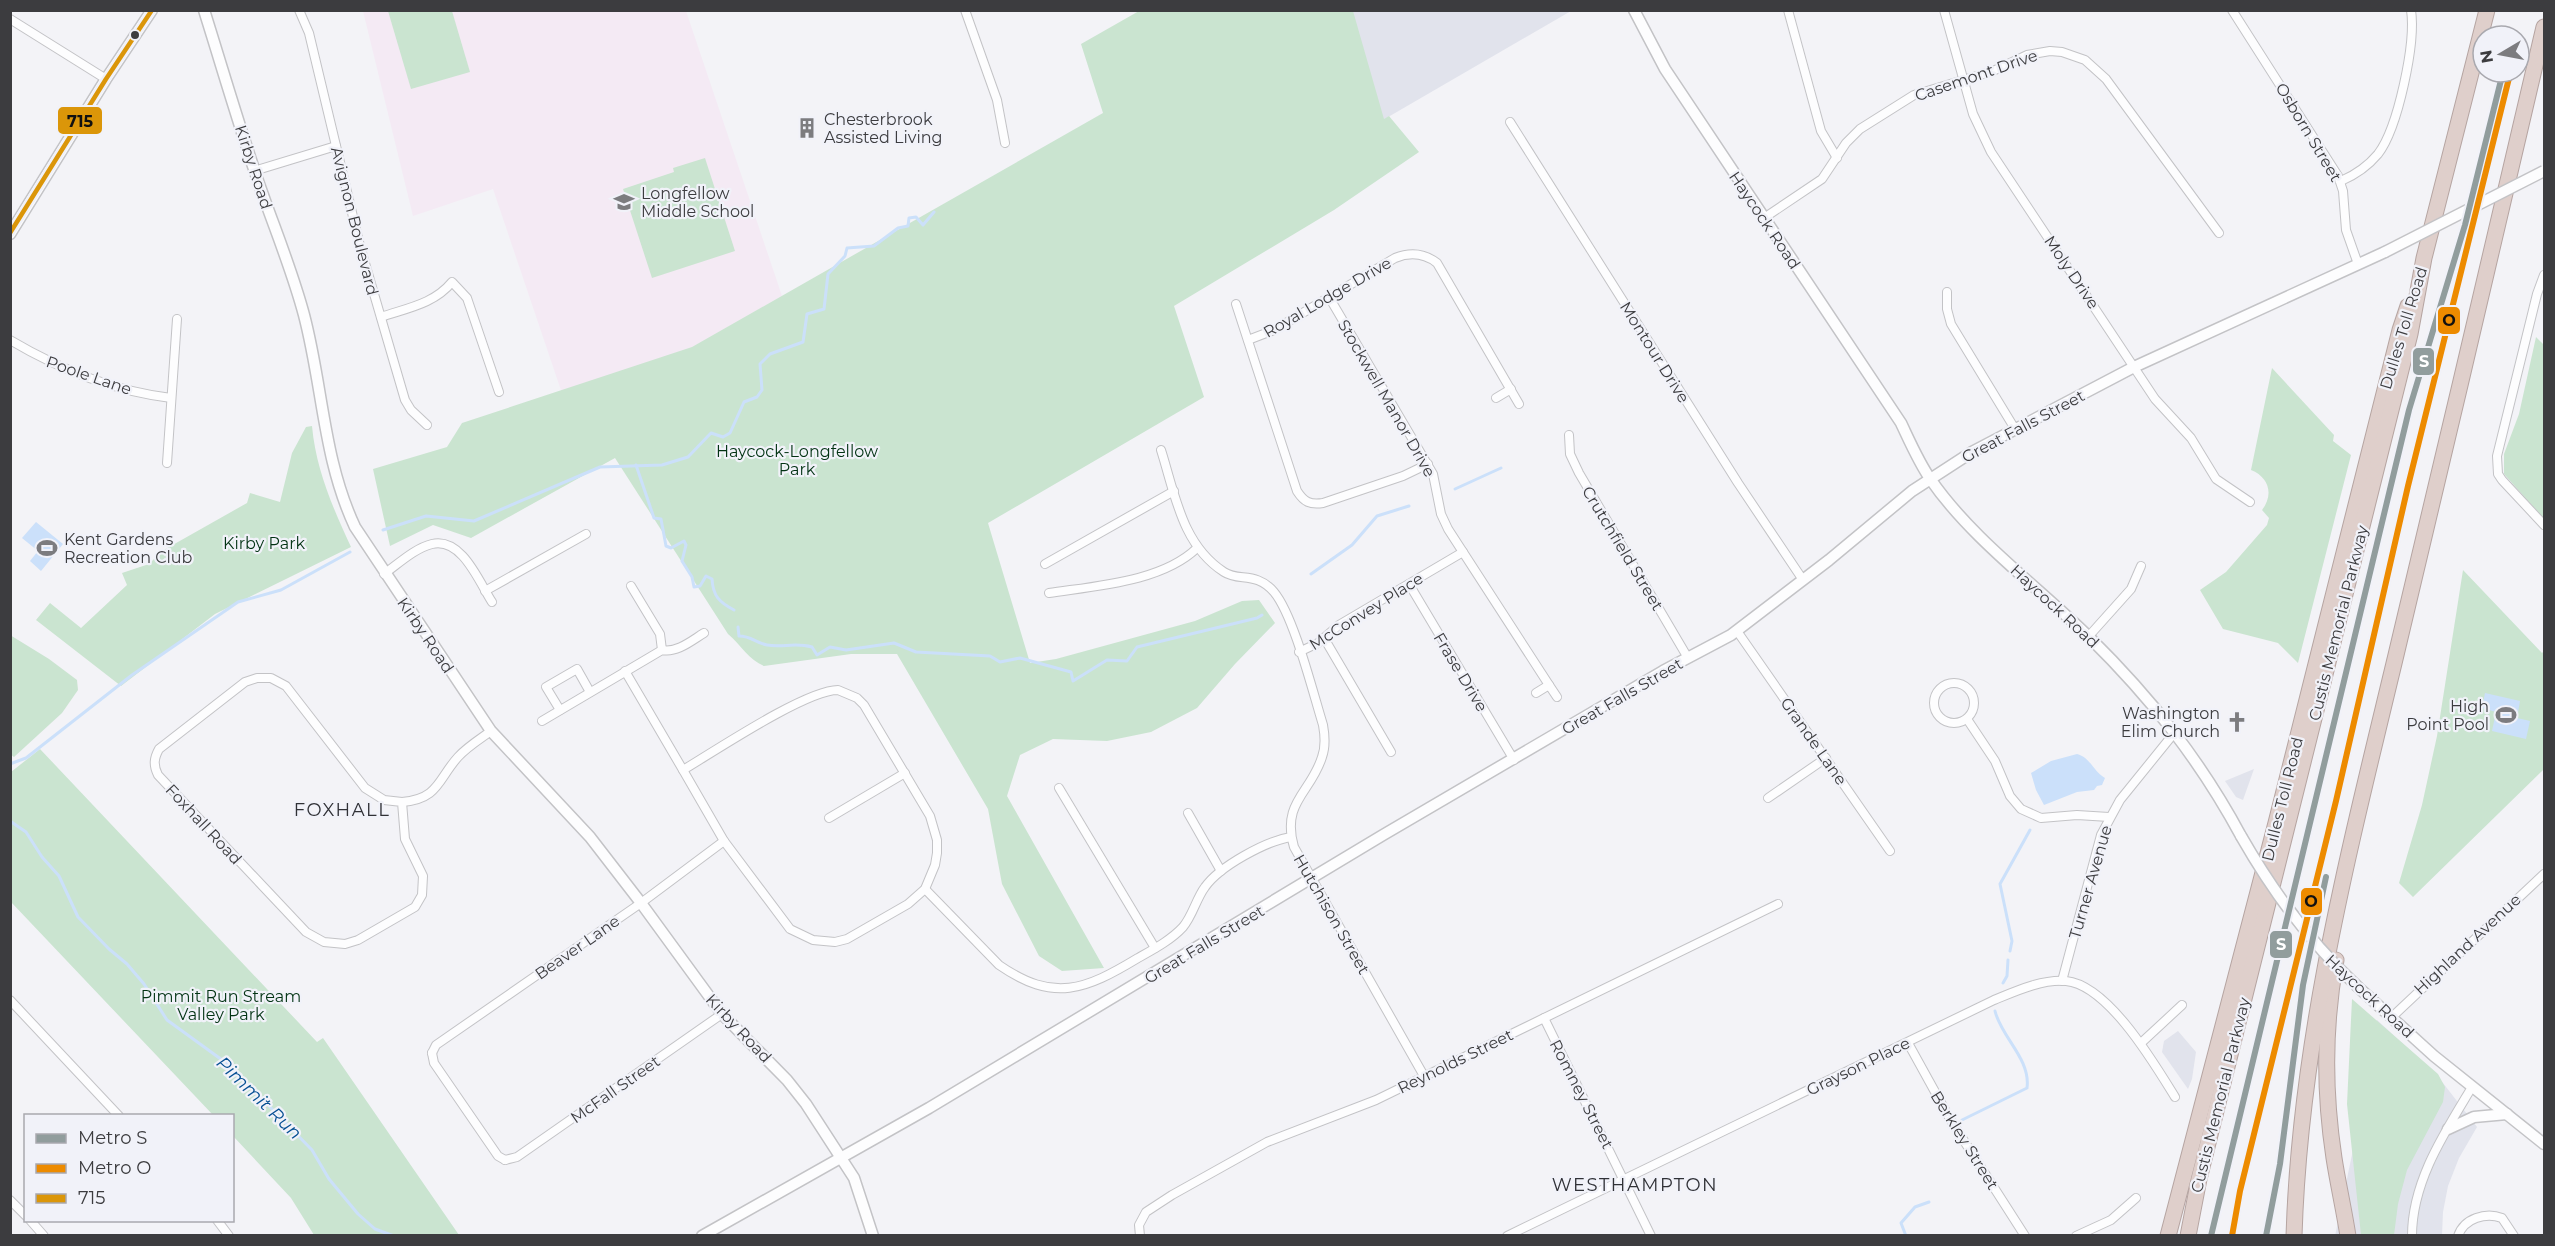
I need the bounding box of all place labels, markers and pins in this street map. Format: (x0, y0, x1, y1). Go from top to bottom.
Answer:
unlabelled marker (129, 29, 141, 41)
place label: Chesterbrook Assisted Living (824, 110, 943, 147)
building icon: Chesterbrook Assisted Living (795, 116, 819, 140)
place label: Longfellow Middle School (641, 184, 754, 221)
school or university icon: Longfellow Middle School (612, 190, 636, 214)
place label: Kent Gardens Recreation Club (64, 530, 193, 567)
sports icon: Kent Gardens Recreation Club (35, 536, 59, 560)
place label: High Point Pool (2406, 697, 2489, 734)
sports icon: High Point Pool (2494, 703, 2518, 727)
place label: Washington Elim Church (2121, 704, 2220, 741)
church icon: Washington Elim Church (2225, 710, 2249, 734)

